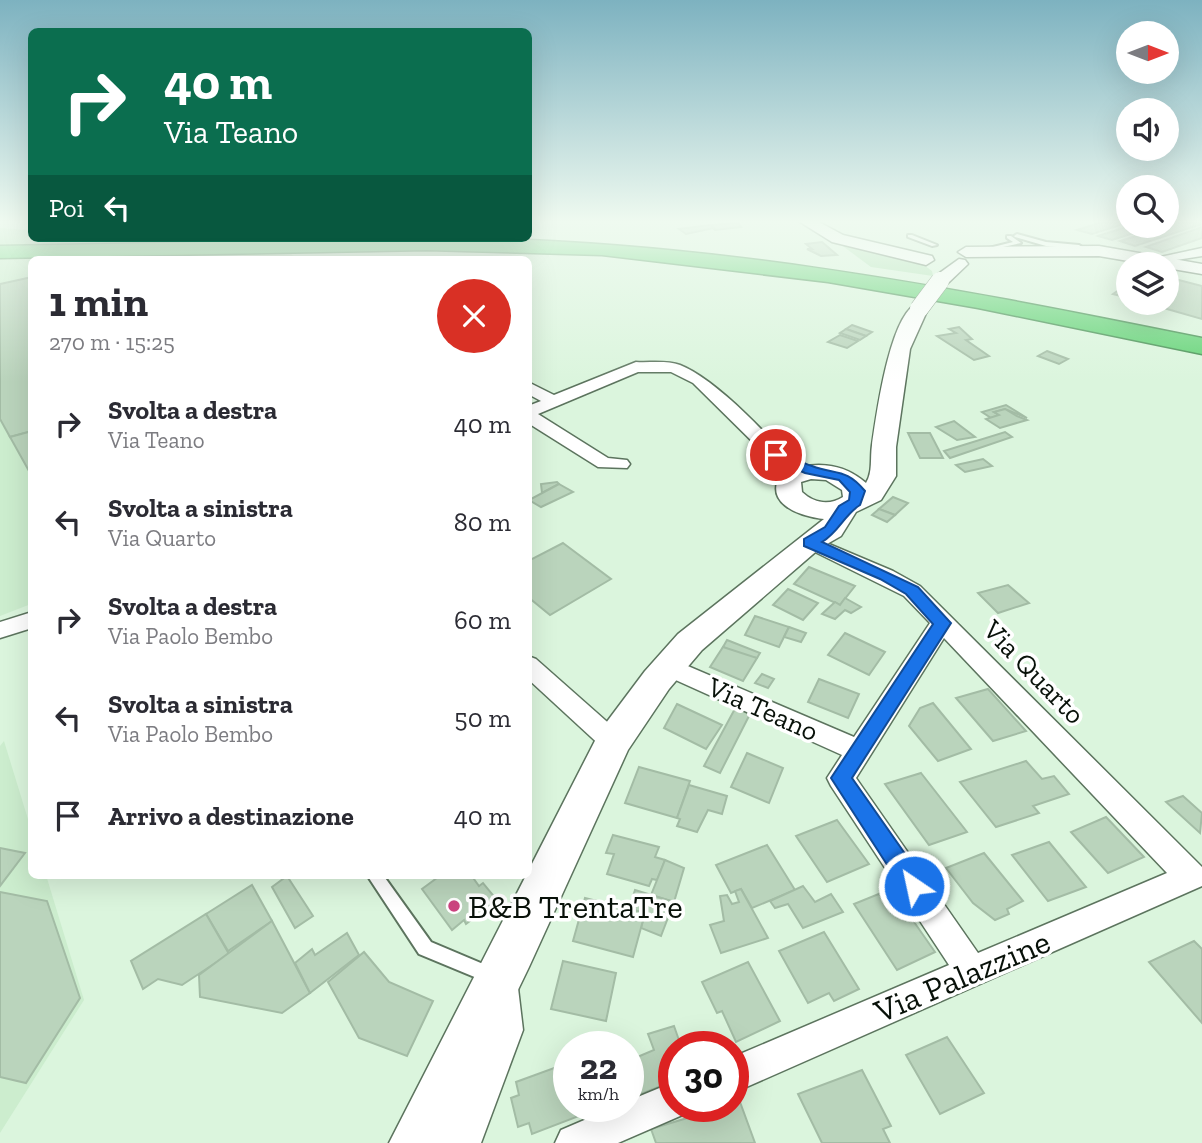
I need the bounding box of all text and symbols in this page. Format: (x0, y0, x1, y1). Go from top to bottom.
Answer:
north arrow (1116, 21, 1180, 84)
map controls (1116, 21, 1179, 315)
text: 40 m (164, 53, 272, 112)
icon: right (49, 56, 140, 147)
button: sound (1116, 98, 1179, 161)
text: Via Teano (164, 113, 298, 151)
button: search (1116, 175, 1179, 238)
icon: left (98, 189, 136, 227)
text: Poi (49, 192, 84, 224)
button: layers (1116, 252, 1179, 315)
text: 1 min (49, 276, 148, 327)
button: close (437, 279, 511, 353)
text: 270 m · 15:25 (49, 328, 175, 356)
text: Svolta a destra (108, 394, 277, 426)
icon: right (49, 405, 87, 443)
text: 40 m (454, 408, 511, 440)
pin (746, 425, 806, 485)
text: Via Teano (108, 426, 205, 454)
icon: arrive (757, 436, 795, 474)
text: Svolta a sinistra (108, 492, 293, 524)
icon: left (49, 503, 87, 541)
text: 80 m (454, 506, 511, 538)
text: Via Quarto (108, 524, 216, 552)
text: Svolta a destra (108, 590, 277, 622)
icon: right (49, 601, 87, 639)
text: 60 m (454, 604, 511, 636)
street label: Via Quarto (976, 612, 1092, 731)
text: Via Paolo Bembo (108, 622, 273, 650)
street label: Via Teano (702, 670, 823, 748)
text: Svolta a sinistra (108, 688, 293, 720)
icon: left (49, 699, 87, 737)
text: 50 m (454, 702, 511, 734)
text: Via Paolo Bembo (108, 720, 273, 748)
icon: arrive (49, 797, 87, 835)
text: Arrivo a destinazione (108, 800, 354, 832)
text: 40 m (454, 800, 511, 832)
position arrow (877, 849, 951, 923)
place label: B&B TrentaTre (468, 887, 683, 926)
marker: B&B TrentaTre (446, 898, 462, 914)
street label: Via Palazzine (867, 922, 1056, 1031)
speed limit sign: 30 (658, 1031, 749, 1122)
text: 22 (580, 1046, 617, 1088)
text: km/h (578, 1083, 619, 1105)

